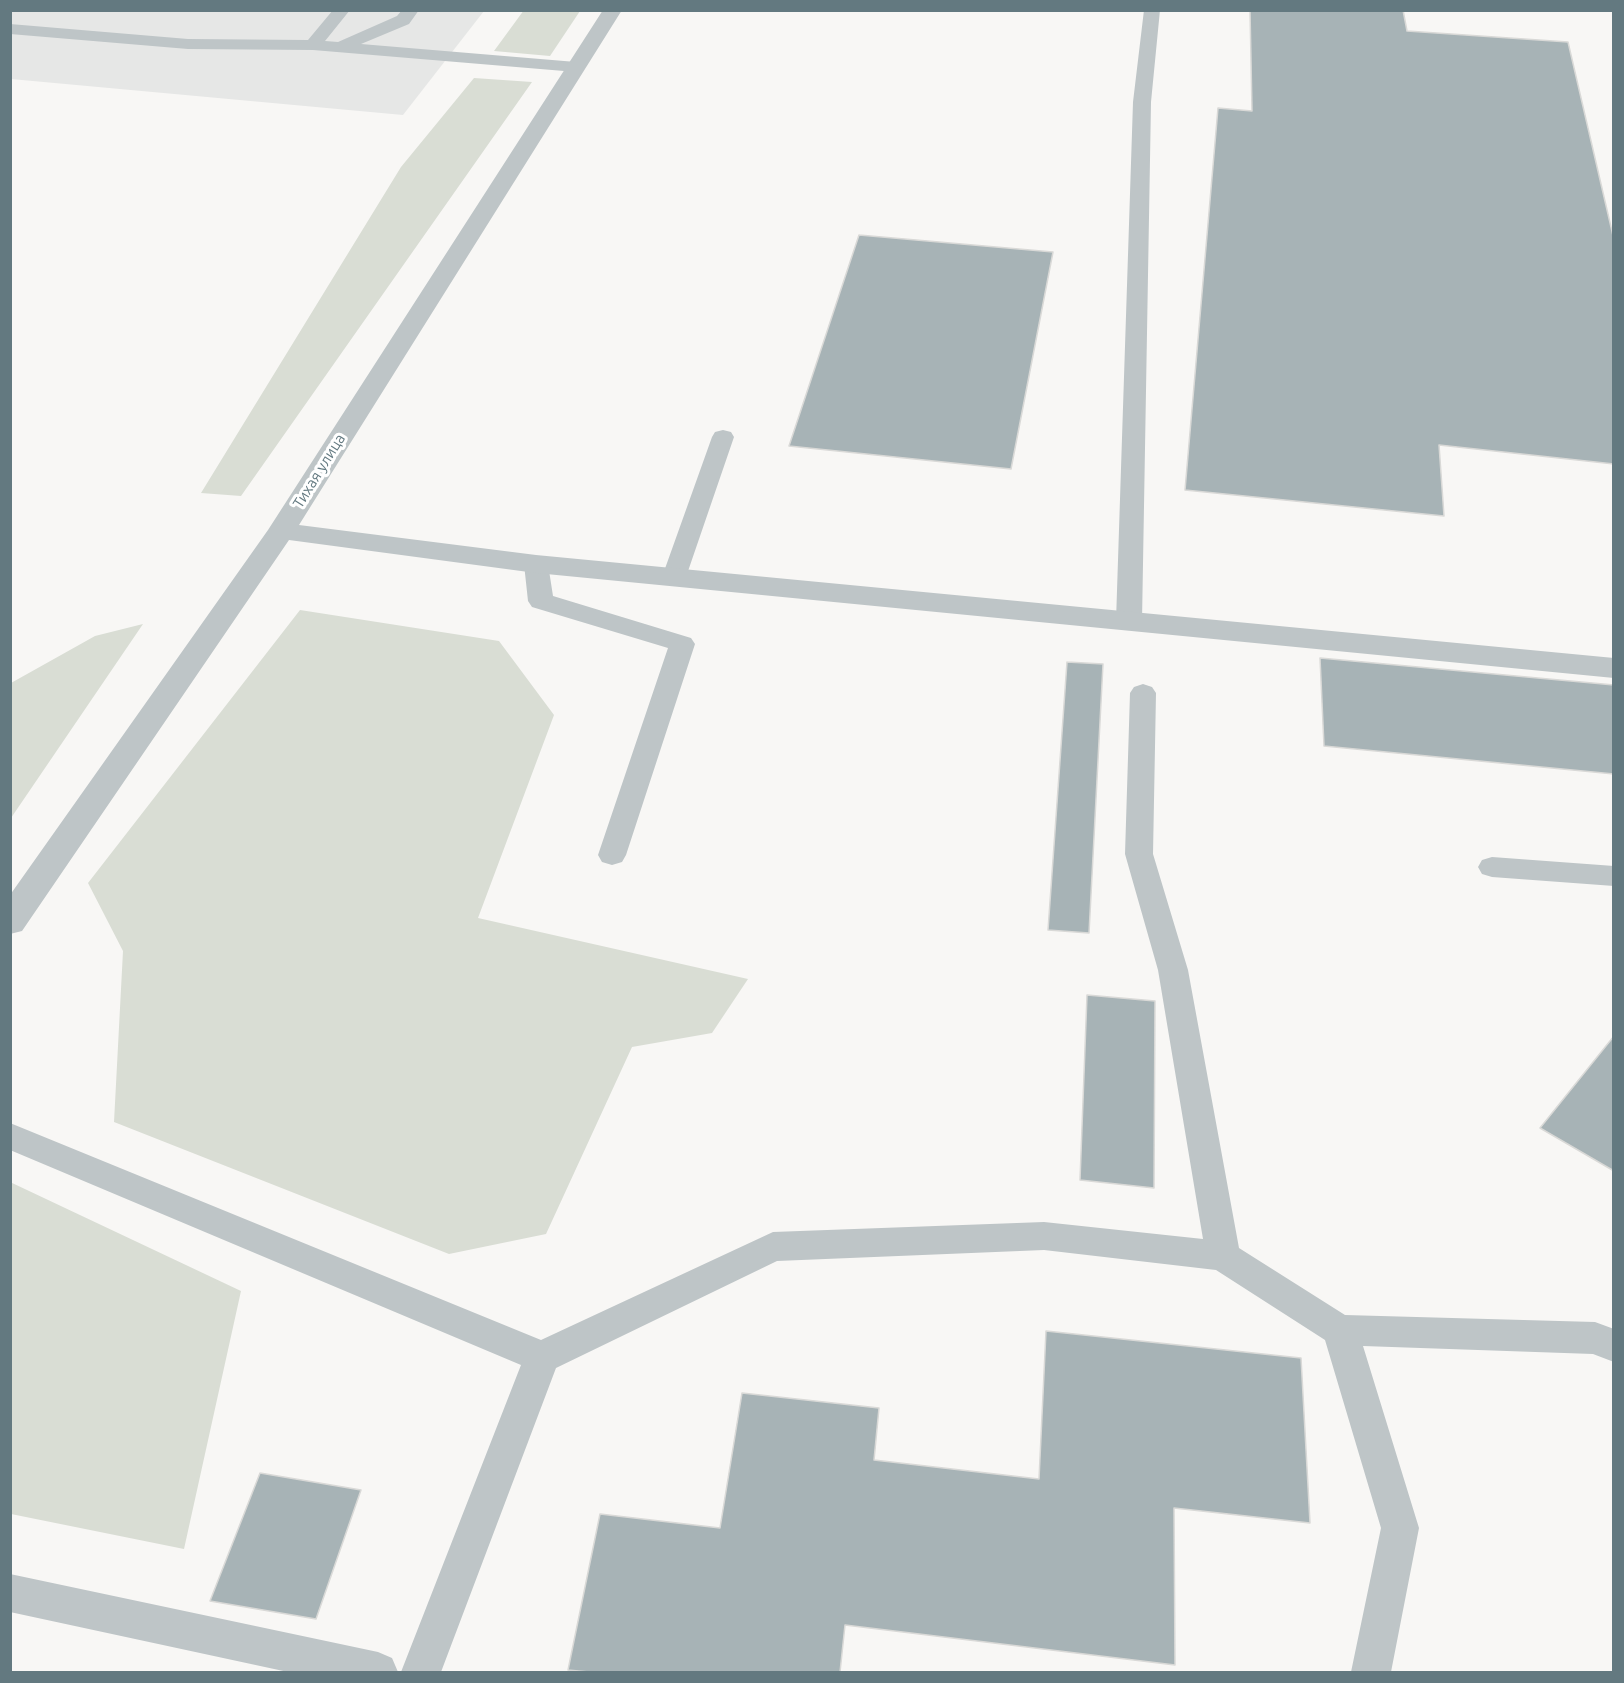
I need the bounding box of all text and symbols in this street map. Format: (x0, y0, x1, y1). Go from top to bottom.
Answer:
street label: Тихая улица (289, 431, 349, 511)

